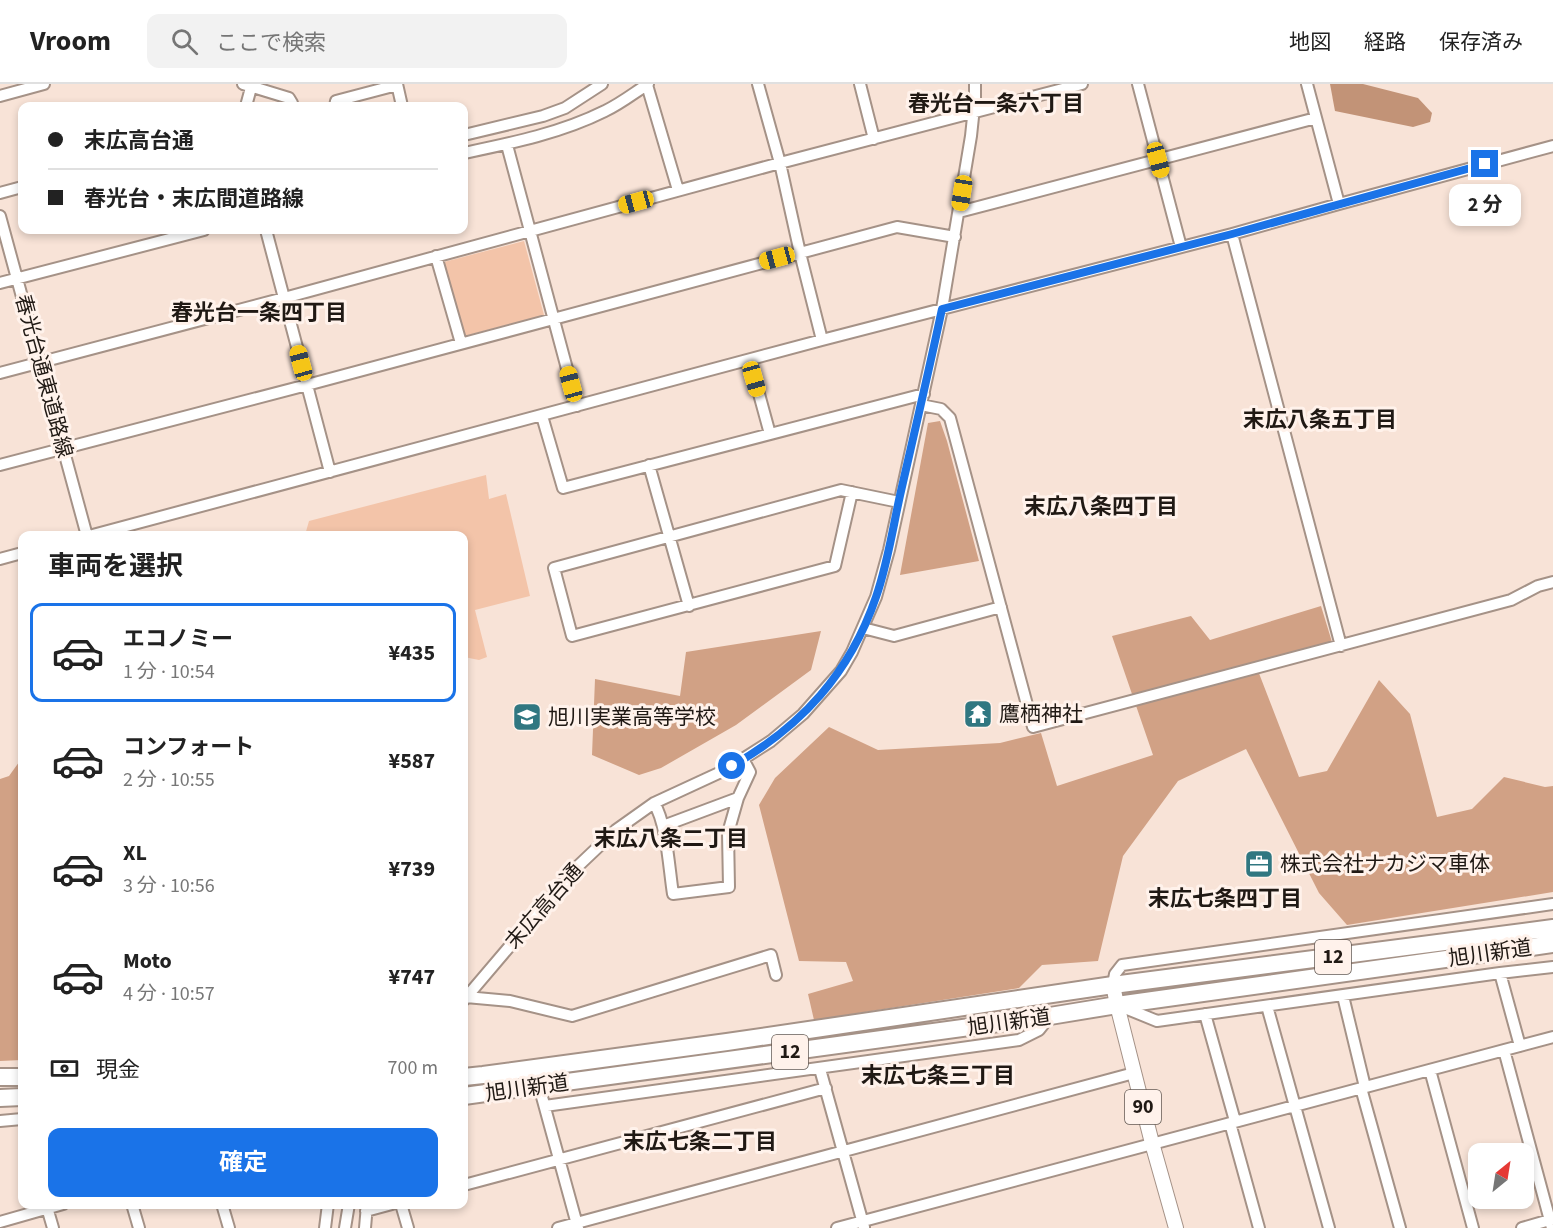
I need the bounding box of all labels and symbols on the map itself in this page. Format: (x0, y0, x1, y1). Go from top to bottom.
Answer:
district label: 春光台一条六丁目 (908, 88, 1084, 120)
car (1145, 140, 1171, 180)
route end (1471, 150, 1498, 177)
car (950, 174, 974, 212)
callout: 2 分 (1449, 185, 1521, 227)
car (616, 189, 656, 215)
car (757, 245, 797, 271)
street label: 春光台通東道路線 (8, 291, 80, 461)
district label: 春光台一条四丁目 (171, 297, 347, 329)
car (288, 343, 314, 383)
car (740, 359, 768, 399)
car (558, 364, 584, 404)
district label: 末広八条五丁目 (1243, 404, 1397, 436)
district label: 末広八条四丁目 (1024, 491, 1178, 523)
temple icon: 鷹栖神社 (962, 698, 994, 730)
place label: 鷹栖神社 (999, 699, 1083, 729)
school or university icon: 旭川実業高等学校 (511, 701, 543, 733)
place label: 旭川実業高等学校 (548, 702, 716, 732)
route start (718, 752, 745, 779)
district label: 末広八条二丁目 (594, 823, 748, 855)
office icon: 株式会社ナカジマ車体 (1243, 848, 1275, 880)
place label: 株式会社ナカジマ車体 (1280, 849, 1490, 879)
street label: 末広高台通 (498, 857, 590, 955)
district label: 末広七条四丁目 (1148, 883, 1302, 915)
street label: 旭川新道 (1446, 932, 1534, 974)
road number: 12 (1315, 940, 1351, 974)
street label: 旭川新道 (965, 1001, 1053, 1043)
road number: 12 (772, 1035, 808, 1069)
district label: 末広七条三丁目 (861, 1060, 1015, 1092)
street label: 旭川新道 (483, 1067, 571, 1109)
road number: 90 (1125, 1090, 1161, 1124)
district label: 末広七条二丁目 (623, 1126, 777, 1158)
north arrow (1468, 1143, 1534, 1209)

